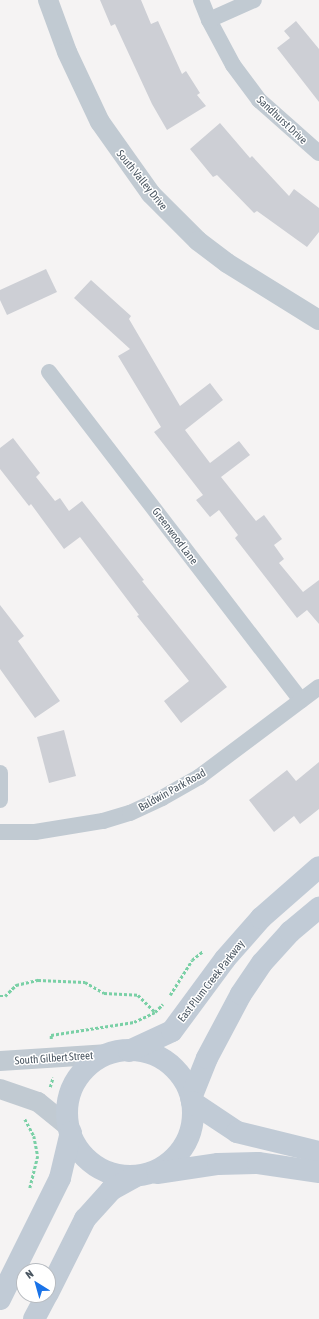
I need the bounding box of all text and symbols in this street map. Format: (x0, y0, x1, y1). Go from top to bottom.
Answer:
street label: Sandhurst Drive (254, 93, 310, 147)
street label: South Valley Drive (114, 147, 170, 213)
street label: Greenwood Lane (149, 505, 201, 567)
street label: Baldwin Park Road (136, 766, 208, 814)
street label: East Plum Creek Parkway (175, 937, 247, 1025)
street label: South Gilbert Street (14, 1049, 94, 1067)
north arrow (16, 1263, 56, 1303)
text: N (23, 1267, 36, 1281)

